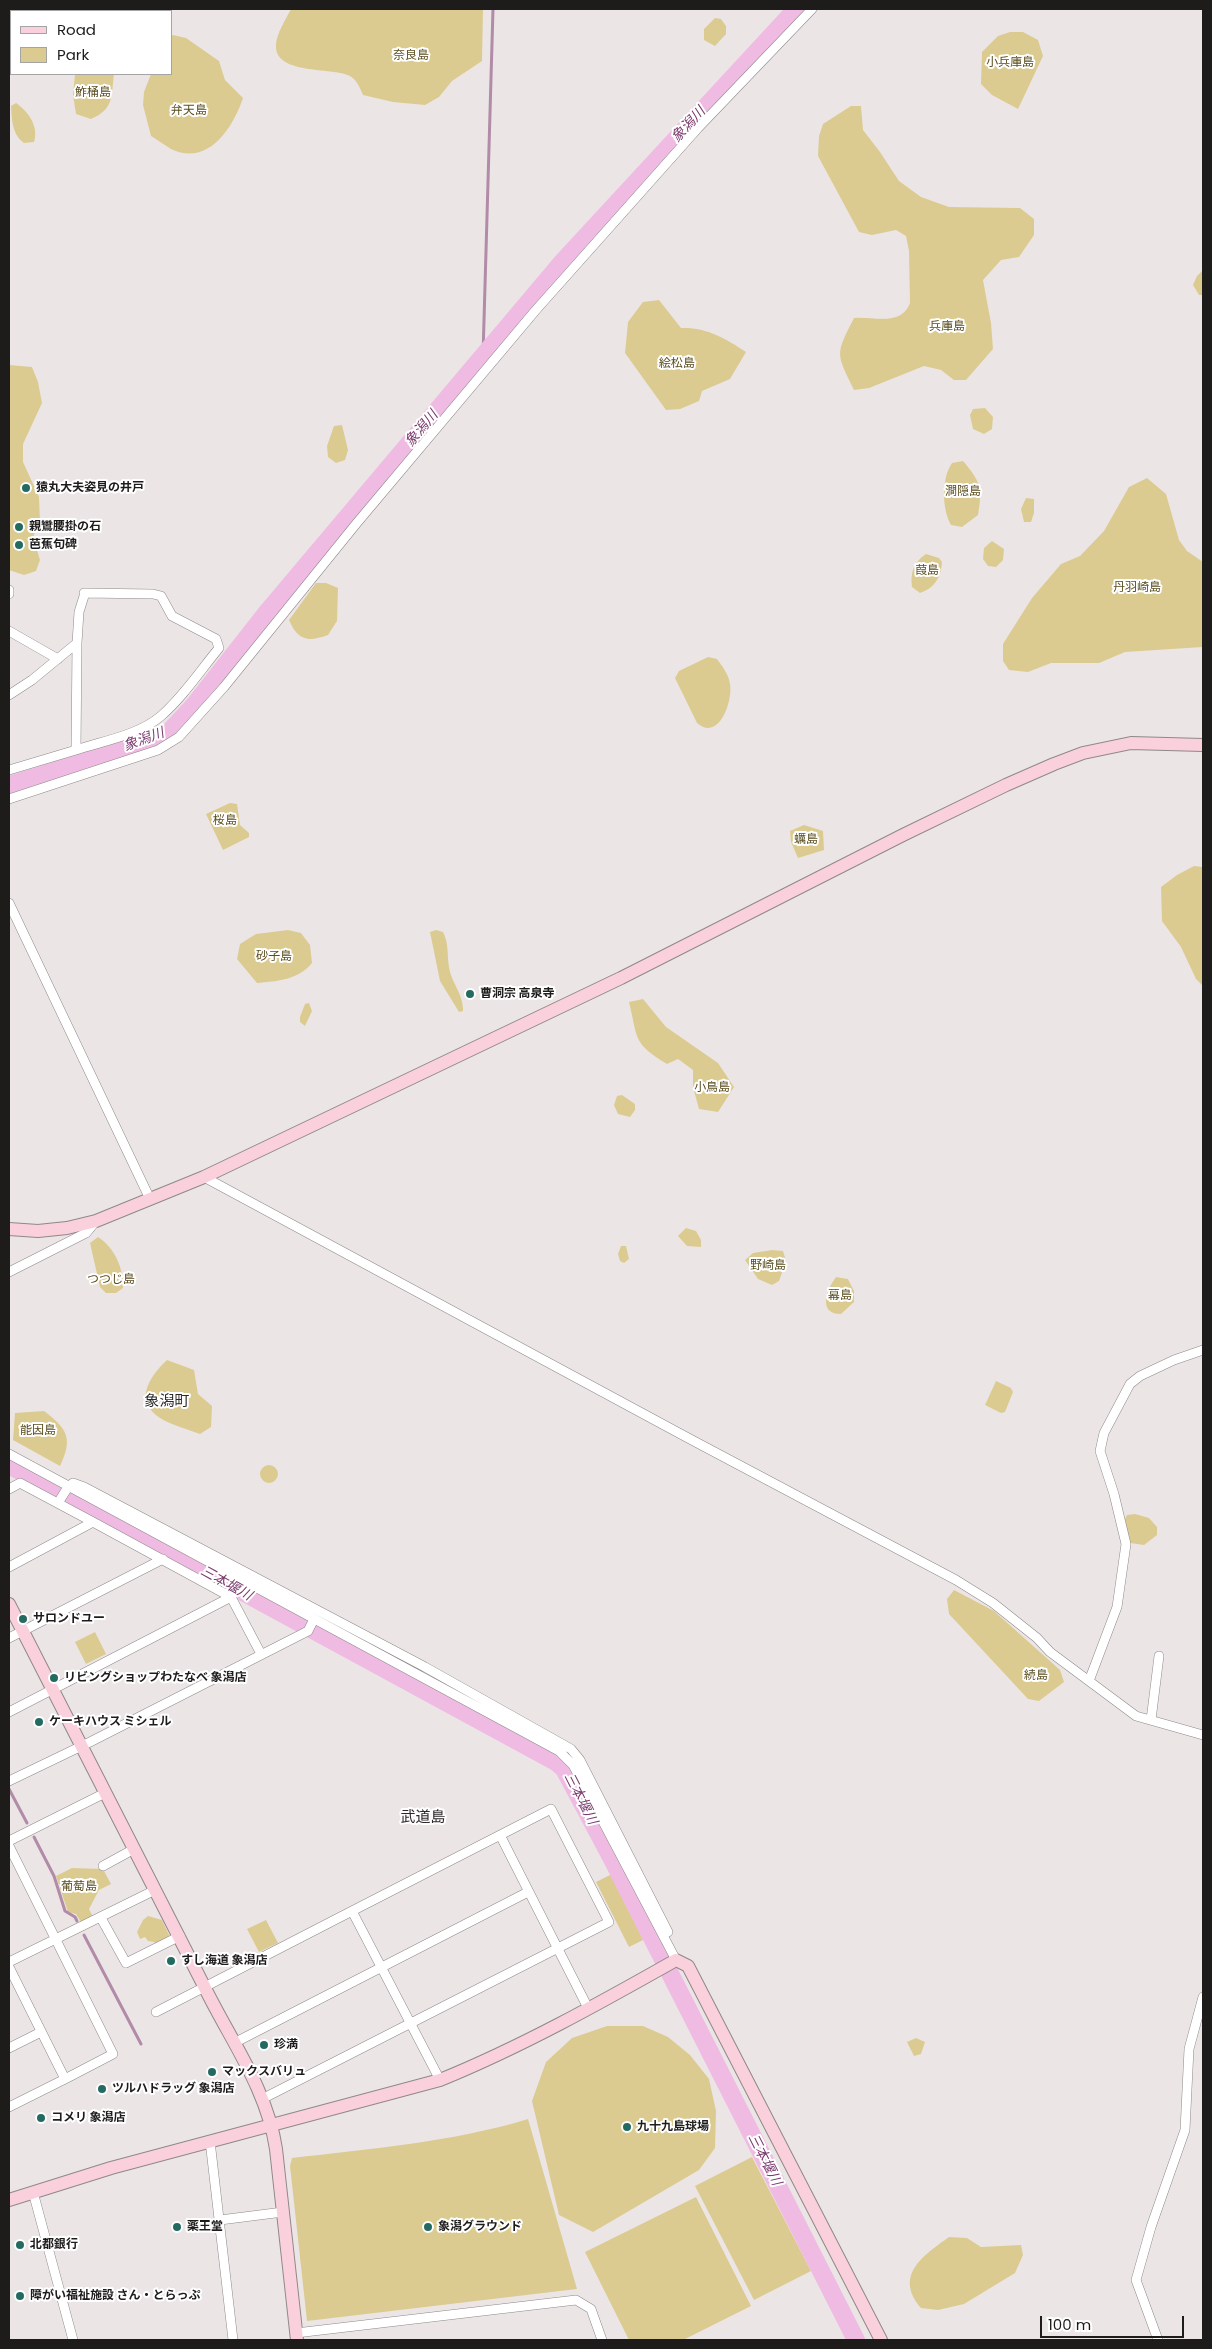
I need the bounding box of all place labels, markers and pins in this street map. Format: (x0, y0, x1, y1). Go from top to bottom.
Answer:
place label: 猿丸大夫姿見の井戸 (36, 481, 144, 495)
marker: 猿丸大夫姿見の井戸 (20, 482, 32, 494)
place label: 親鸞腰掛の石 (29, 520, 101, 534)
marker: 親鸞腰掛の石 (13, 521, 25, 533)
place label: 芭蕉句碑 (29, 538, 77, 552)
marker: 芭蕉句碑 (13, 539, 25, 551)
place label: 曹洞宗 高泉寺 (480, 987, 555, 1001)
marker: 曹洞宗 高泉寺 (464, 988, 476, 1000)
place label: サロンドユー (33, 1612, 105, 1626)
marker: サロンドユー (17, 1613, 29, 1625)
place label: リビングショップわたなべ 象潟店 (64, 1671, 247, 1685)
marker: リビングショップわたなべ 象潟店 (48, 1672, 60, 1684)
place label: ケーキハウス ミシェル (49, 1715, 172, 1729)
marker: ケーキハウス ミシェル (33, 1716, 45, 1728)
place label: すし海道 象潟店 (181, 1954, 268, 1968)
marker: すし海道 象潟店 (165, 1955, 177, 1967)
place label: 珍満 (274, 2038, 298, 2052)
marker: 珍満 (258, 2039, 270, 2051)
place label: マックスバリュ (222, 2065, 306, 2079)
marker: マックスバリュ (206, 2066, 218, 2078)
place label: ツルハドラッグ 象潟店 (112, 2082, 235, 2096)
marker: ツルハドラッグ 象潟店 (96, 2083, 108, 2095)
place label: コメリ 象潟店 (51, 2111, 126, 2125)
marker: コメリ 象潟店 (35, 2112, 47, 2124)
place label: 九十九島球場 (637, 2120, 709, 2134)
marker: 九十九島球場 (621, 2121, 633, 2133)
place label: 薬王堂 (187, 2220, 223, 2234)
place label: 象潟グラウンド (438, 2220, 522, 2234)
marker: 薬王堂 (171, 2221, 183, 2233)
marker: 象潟グラウンド (422, 2221, 434, 2233)
place label: 北都銀行 (30, 2238, 78, 2252)
marker: 北都銀行 (14, 2239, 26, 2251)
place label: 障がい福祉施設 さん・とらっぷ (30, 2289, 201, 2303)
marker: 障がい福祉施設 さん・とらっぷ (14, 2290, 26, 2302)

